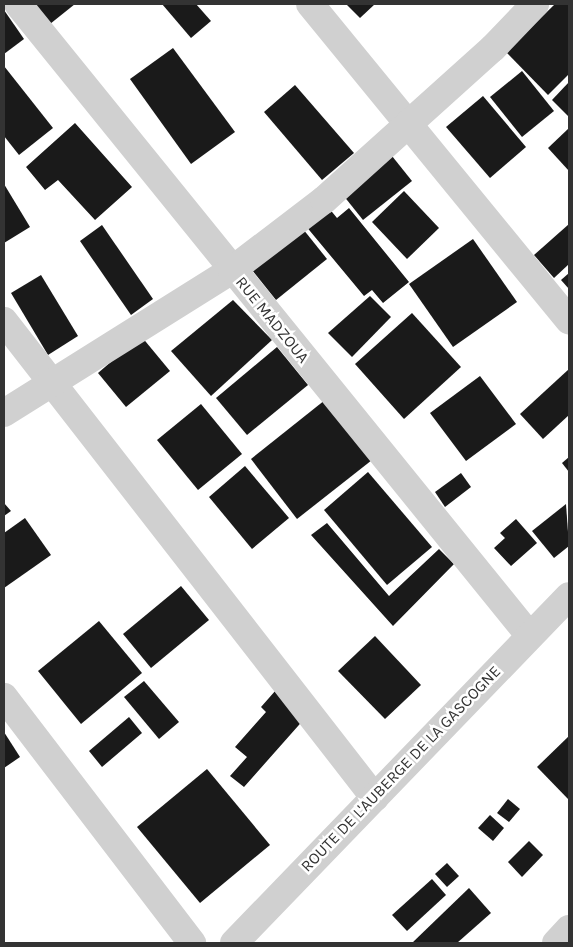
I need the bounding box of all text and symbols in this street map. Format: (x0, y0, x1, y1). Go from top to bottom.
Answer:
street label: RUE MADZOUA (231, 273, 313, 367)
street label: ROUTE DE L'AUBERGE DE LA GASCOGNE (297, 662, 505, 876)

